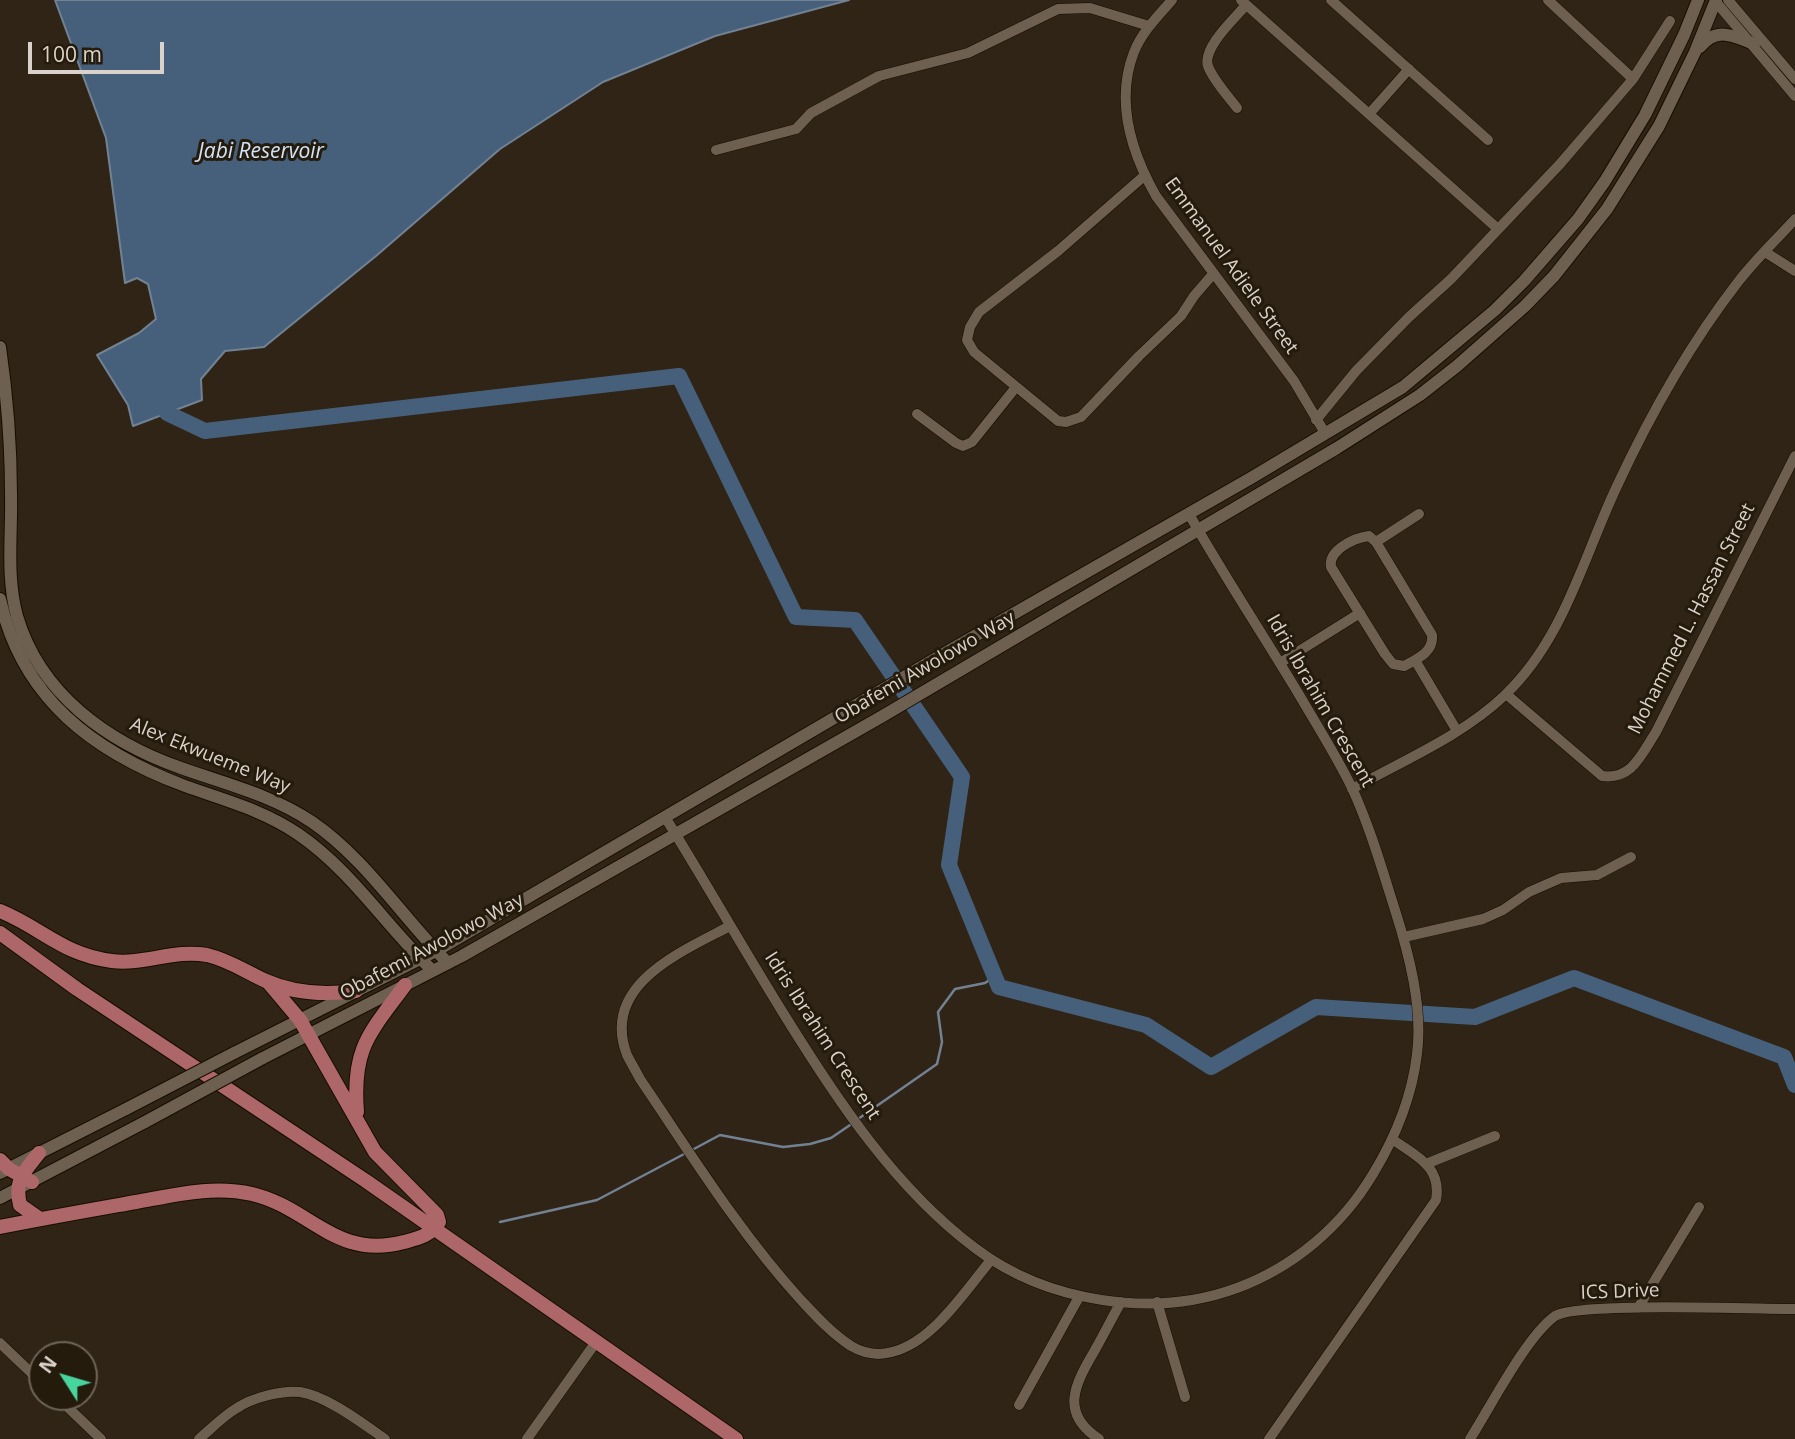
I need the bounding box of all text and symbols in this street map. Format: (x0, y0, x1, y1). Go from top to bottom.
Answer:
scale bar (32, 28, 168, 72)
text: 100 m (41, 40, 102, 68)
water label: Jabi Reservoir (198, 139, 324, 165)
street label: Emmanuel Adiele Street (1159, 173, 1303, 359)
street label: Mohammed L. Hassan Street (1624, 500, 1760, 738)
street label: Obafemi Awolowo Way (831, 607, 1019, 729)
street label: Idris Ibrahim Crescent (1261, 611, 1379, 791)
street label: Alex Ekwueme Way (127, 713, 293, 799)
street label: Obafemi Awolowo Way (336, 889, 528, 1005)
street label: Idris Ibrahim Crescent (759, 948, 885, 1124)
street label: ICS Drive (1580, 1279, 1660, 1305)
north arrow (28, 1341, 98, 1411)
text: N (33, 1351, 63, 1379)

